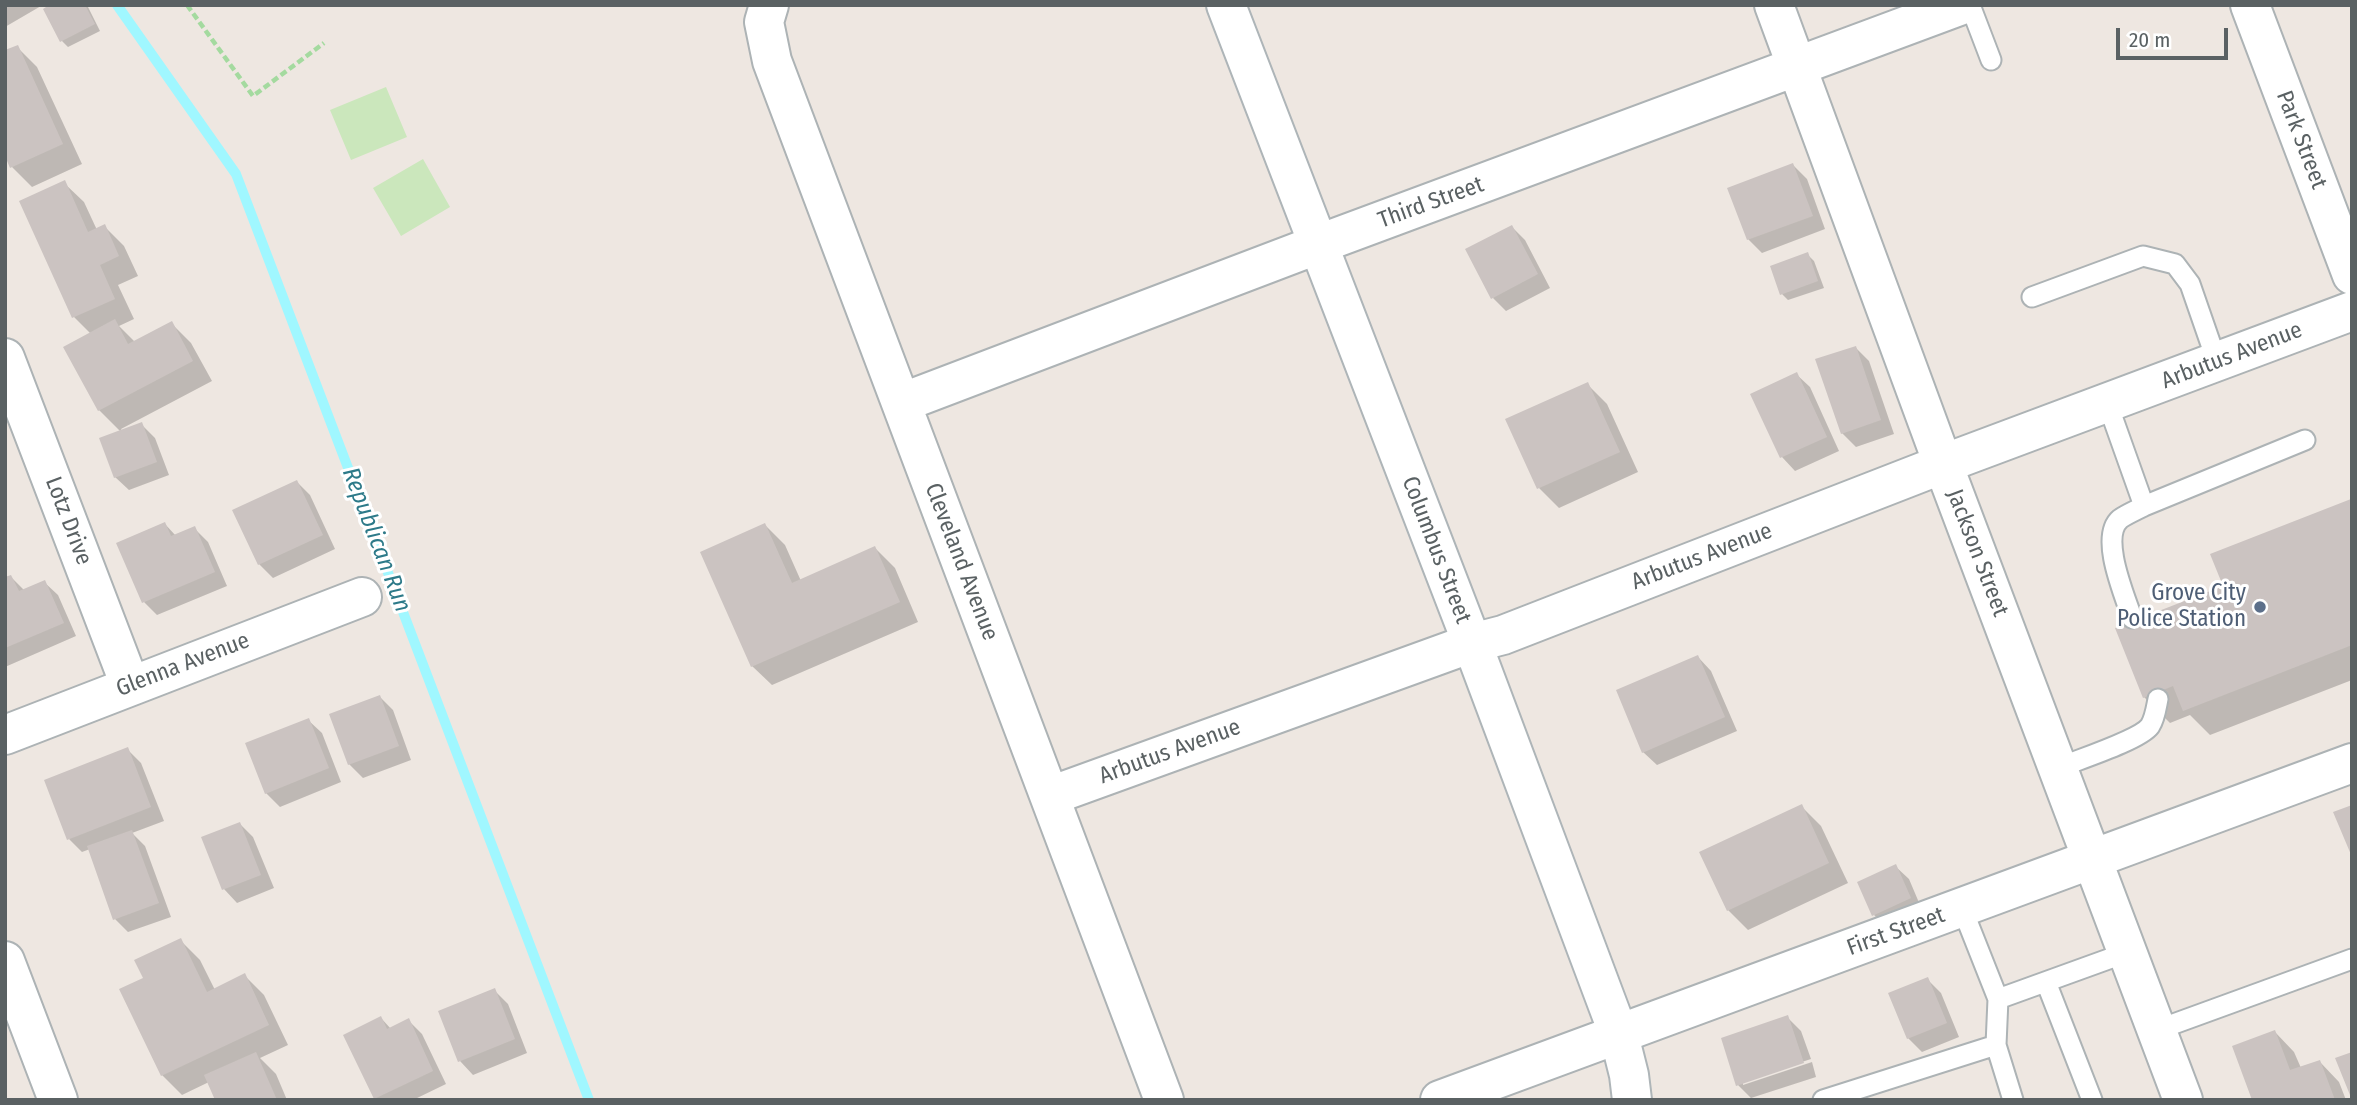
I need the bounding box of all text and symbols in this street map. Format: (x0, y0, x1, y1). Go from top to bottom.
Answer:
scale bar (2119, 14, 2231, 58)
text: 20 m (2129, 27, 2170, 53)
street label: Park Street (2270, 87, 2332, 193)
street label: Third Street (1374, 171, 1488, 235)
street label: Arbutus Avenue (2158, 317, 2306, 395)
water label: Republican Run (335, 464, 417, 616)
street label: Lotz Drive (39, 473, 97, 569)
street label: Columbus Street (1395, 473, 1477, 627)
street label: Cleveland Avenue (918, 479, 1004, 645)
street label: Jackson Street (1940, 486, 2014, 620)
street label: Arbutus Avenue (1628, 518, 1776, 596)
place label: Grove City Police Station (2117, 580, 2246, 634)
marker: Grove City Police Station (2252, 599, 2268, 615)
street label: Glenna Avenue (112, 627, 254, 703)
street label: Arbutus Avenue (1096, 714, 1244, 790)
street label: First Street (1843, 902, 1949, 962)

